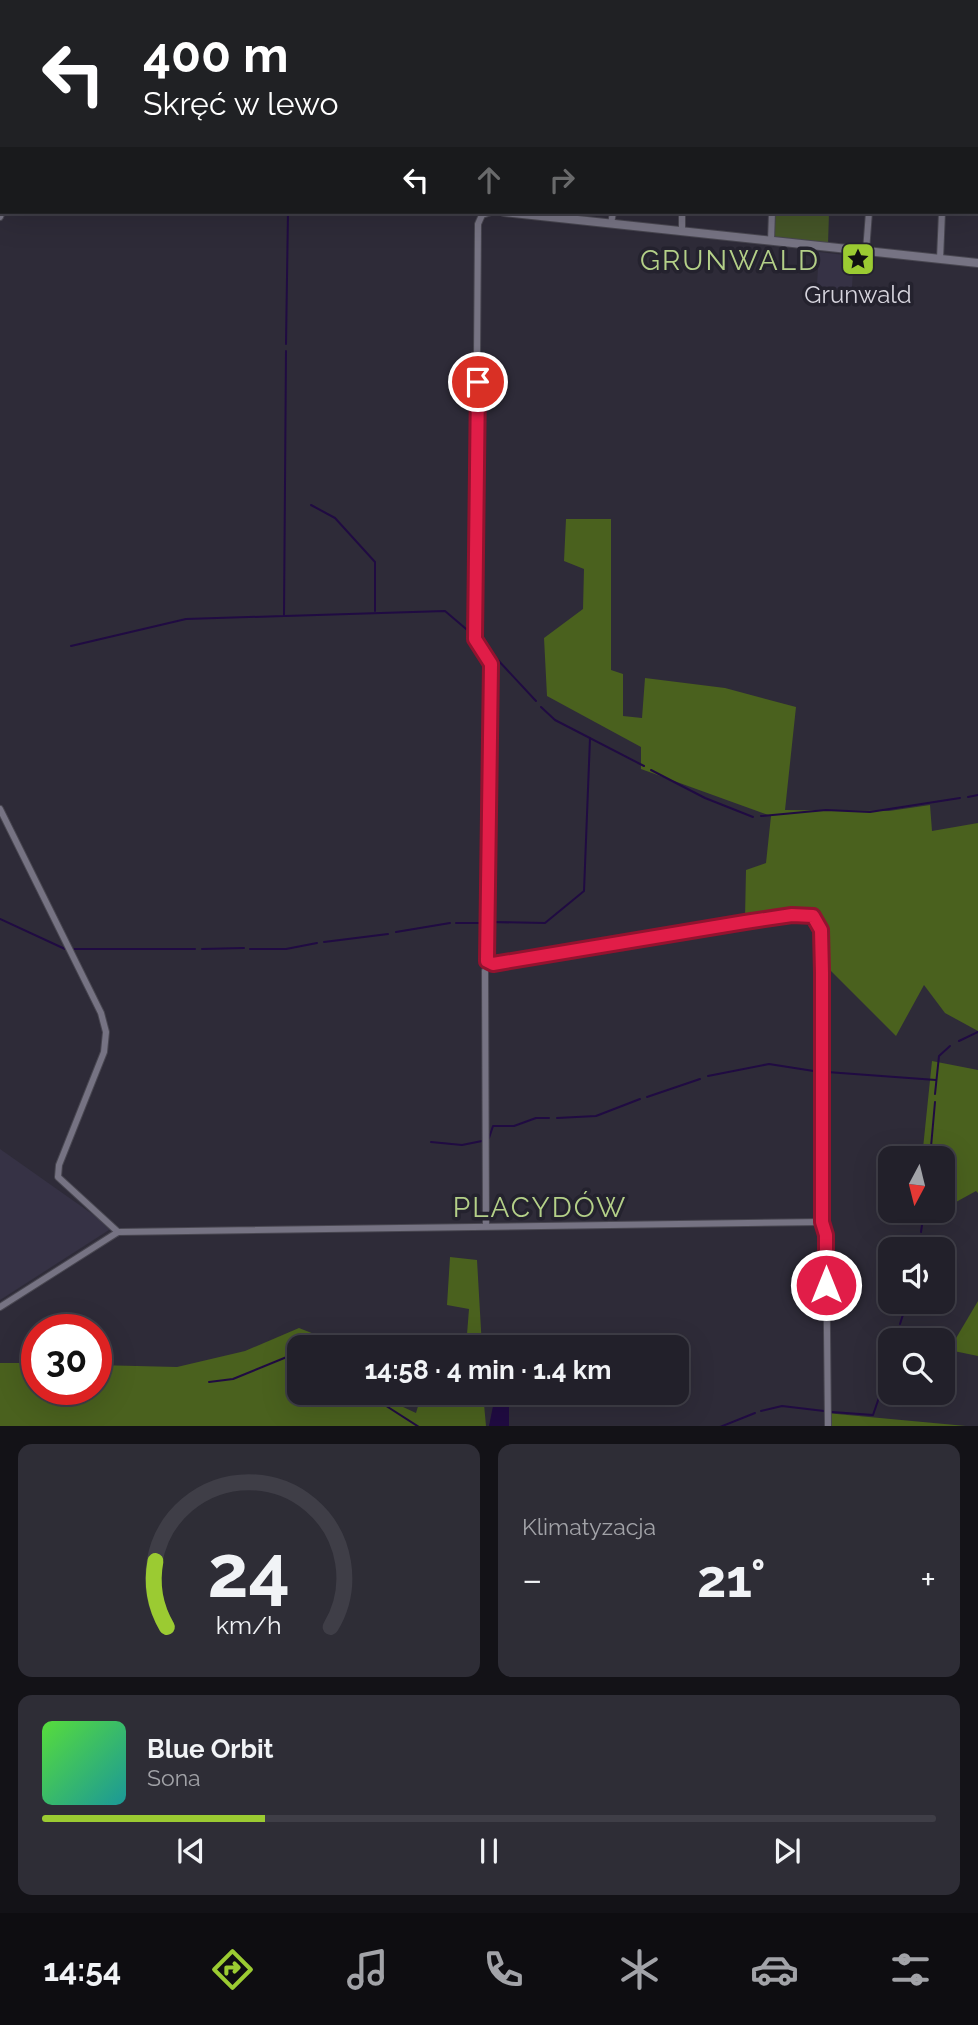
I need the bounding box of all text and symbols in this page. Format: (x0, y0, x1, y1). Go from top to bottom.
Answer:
text: 400 m (143, 26, 289, 83)
icon: left (28, 28, 119, 119)
text: Skręć w lewo (143, 85, 339, 122)
icon: left (397, 161, 435, 199)
icon: ahead (470, 161, 508, 199)
icon: right (543, 161, 581, 199)
place icon: Grunwald (839, 240, 877, 278)
district label: GRUNWALD (640, 244, 820, 277)
place label: Grunwald (804, 280, 912, 309)
pin (448, 352, 508, 412)
icon: arrive (459, 363, 497, 401)
north arrow (878, 1146, 956, 1223)
map controls (878, 1146, 955, 1405)
district label: PLACYDÓW (453, 1191, 627, 1224)
button: sound (878, 1237, 955, 1314)
position arrow (789, 1248, 863, 1322)
speed limit sign: 30 (21, 1314, 112, 1405)
button: search (878, 1328, 955, 1405)
text: 14:58 · 4 min · 1.4 km (364, 1355, 612, 1385)
text: Klimatyzacja (522, 1513, 656, 1540)
text: 24 (208, 1529, 290, 1614)
text: 21° (697, 1548, 766, 1609)
text: − (522, 1557, 542, 1602)
text: + (920, 1557, 936, 1602)
text: km/h (216, 1609, 282, 1639)
text: Blue Orbit (147, 1734, 274, 1764)
text: Sona (147, 1764, 201, 1791)
icon: previous (172, 1832, 210, 1870)
icon: pause (470, 1832, 508, 1870)
icon: next (768, 1832, 806, 1870)
icon: directions (208, 1945, 257, 1994)
icon: music (343, 1945, 392, 1994)
icon: phone (479, 1945, 528, 1994)
icon: climate (615, 1945, 664, 1994)
icon: car (750, 1945, 799, 1994)
icon: filters (886, 1945, 935, 1994)
text: 14:54 (43, 1951, 121, 1988)

